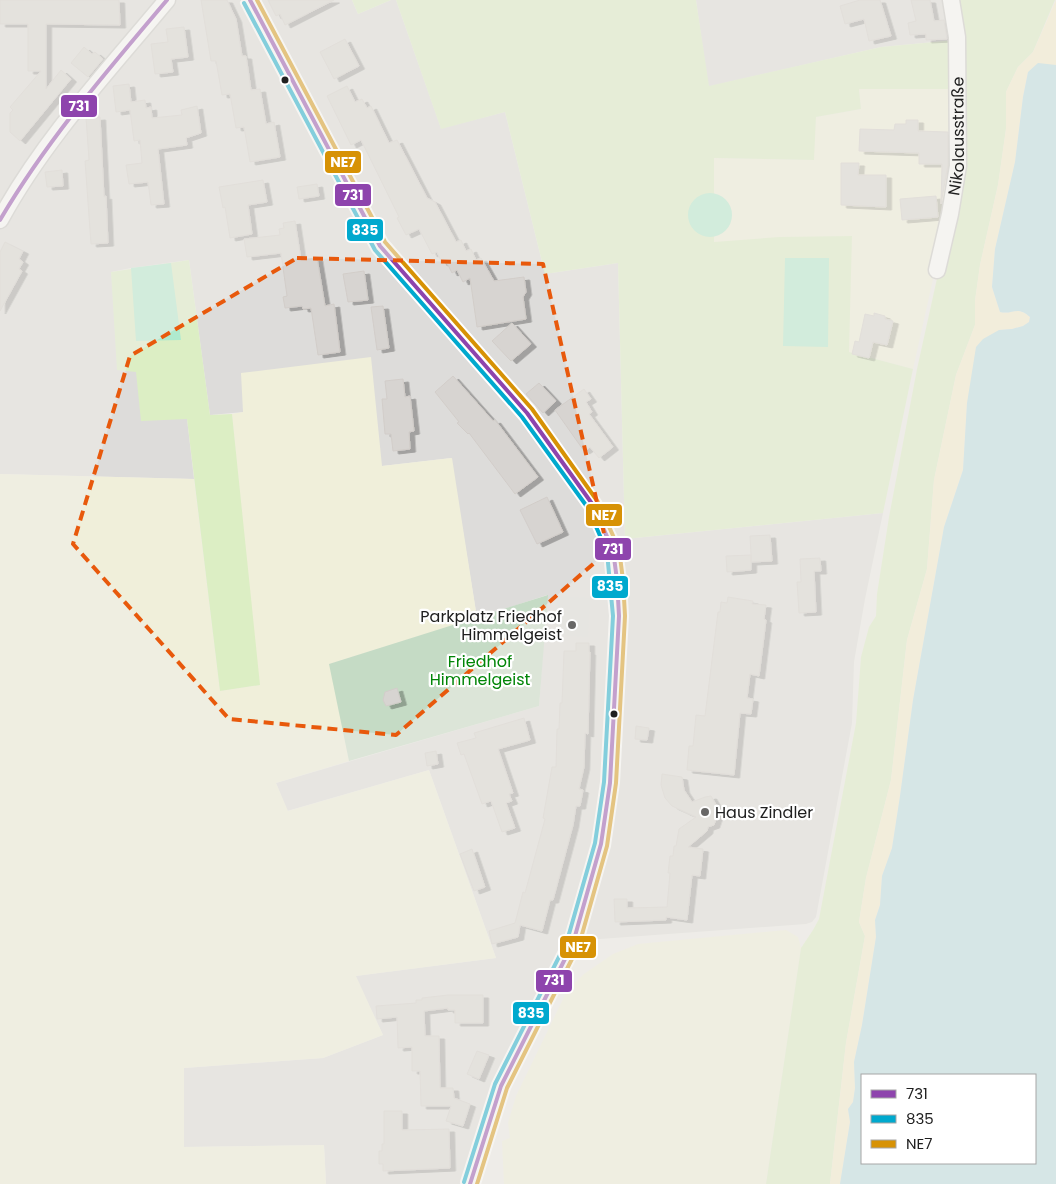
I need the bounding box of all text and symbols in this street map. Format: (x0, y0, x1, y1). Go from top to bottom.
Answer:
unlabelled marker (280, 75, 290, 85)
street label: Nikolausstraße (942, 77, 970, 197)
line badge: 731 (60, 94, 98, 118)
text: 731 (68, 96, 90, 116)
line badge: NE7 (324, 150, 362, 174)
text: NE7 (330, 152, 356, 172)
line badge: 731 (334, 183, 372, 207)
text: 731 (342, 185, 364, 205)
line badge: 835 (346, 218, 384, 242)
text: 835 (352, 220, 378, 240)
line badge: NE7 (585, 503, 623, 527)
text: NE7 (591, 505, 617, 525)
line badge: 731 (594, 537, 632, 561)
text: 731 (602, 539, 624, 559)
line badge: 835 (591, 575, 629, 599)
text: 835 (597, 576, 623, 596)
place label: Parkplatz Friedhof Himmelgeist (420, 605, 562, 646)
marker: Parkplatz Friedhof Himmelgeist (566, 619, 578, 631)
park label: Friedhof Himmelgeist (430, 650, 531, 691)
unlabelled marker (609, 709, 619, 719)
place label: Haus Zindler (715, 801, 813, 824)
marker: Haus Zindler (699, 806, 711, 818)
line badge: NE7 (559, 935, 597, 959)
text: NE7 (565, 937, 591, 957)
line badge: 731 (535, 969, 573, 993)
text: 731 (543, 970, 565, 990)
line badge: 835 (512, 1001, 550, 1025)
text: 835 (518, 1003, 544, 1023)
legend (861, 1074, 1036, 1164)
text: 731 (906, 1083, 928, 1104)
text: 835 (906, 1108, 934, 1129)
text: NE7 (906, 1133, 932, 1154)

